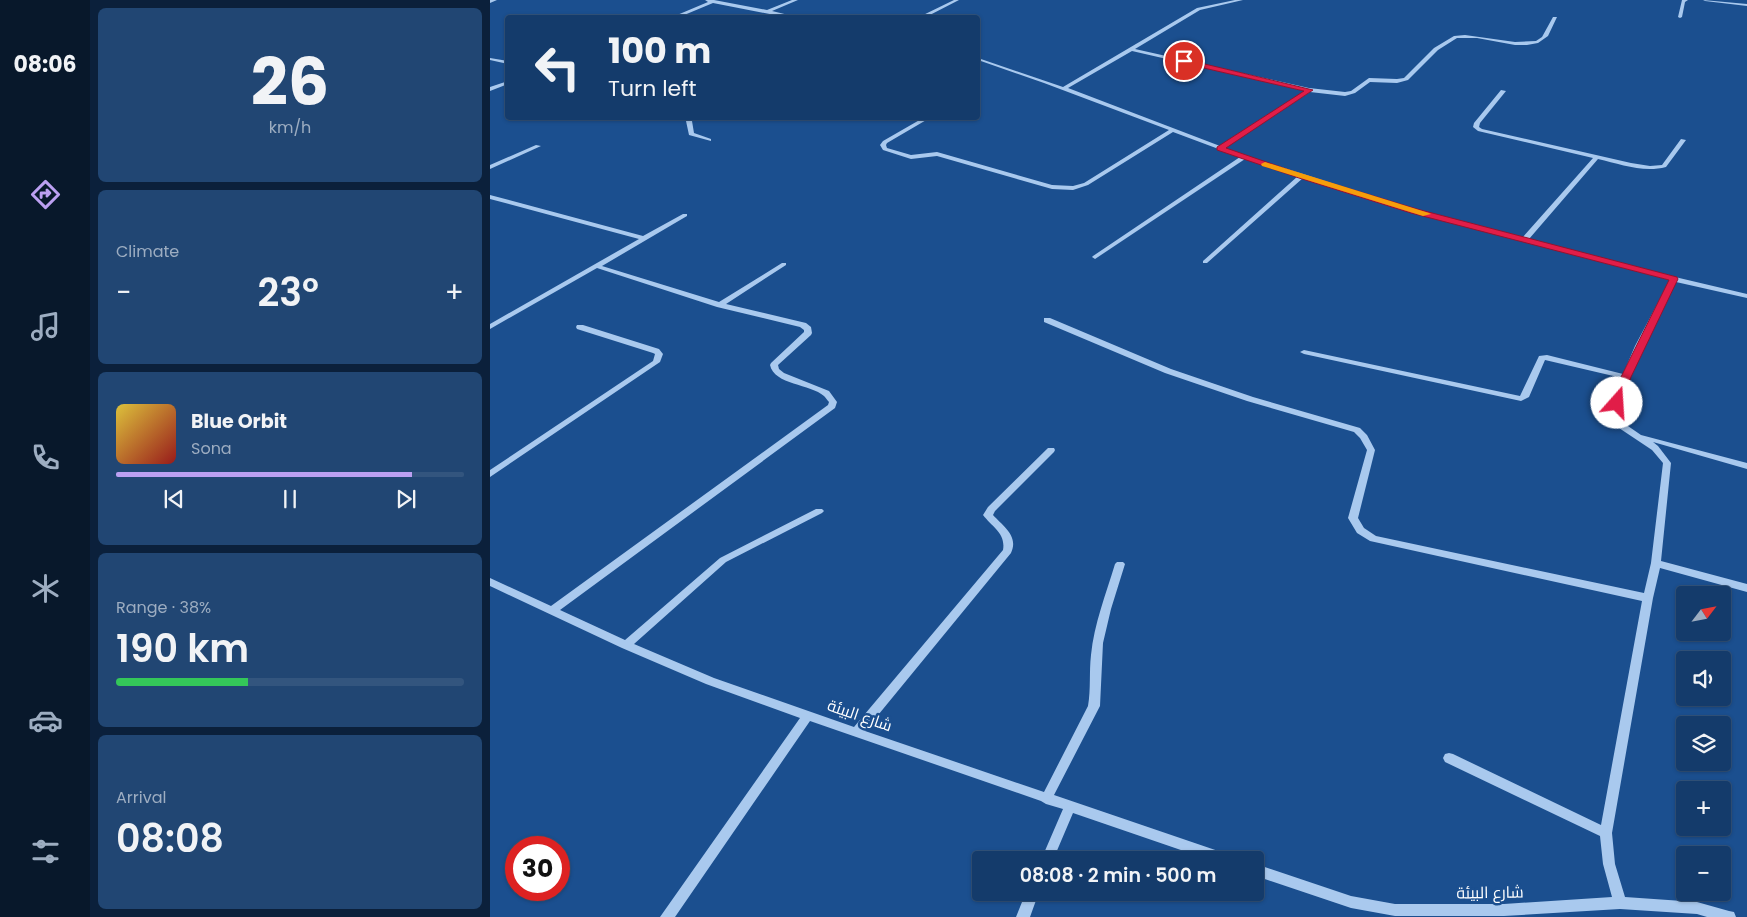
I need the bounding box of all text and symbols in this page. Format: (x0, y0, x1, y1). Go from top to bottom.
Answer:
text: 100 m (608, 26, 711, 75)
icon: left (525, 35, 590, 100)
text: 26 (251, 37, 329, 128)
pin (1163, 40, 1205, 82)
icon: arrive (1170, 47, 1198, 75)
text: 08:06 (13, 49, 77, 80)
text: Turn left (608, 73, 696, 104)
text: km/h (269, 116, 311, 139)
icon: directions (28, 177, 63, 212)
text: Climate (116, 240, 179, 263)
text: 23° (257, 266, 319, 319)
text: − (116, 273, 131, 312)
text: + (445, 273, 464, 312)
icon: music (28, 309, 63, 344)
position arrow (1590, 376, 1642, 428)
text: Blue Orbit (191, 408, 287, 435)
text: Sona (191, 437, 232, 460)
icon: phone (28, 440, 63, 475)
icon: previous (160, 485, 188, 513)
icon: pause (276, 485, 304, 513)
icon: next (392, 485, 420, 513)
icon: climate (28, 571, 63, 606)
north arrow (1676, 586, 1731, 641)
map controls (1676, 586, 1731, 901)
text: Range · 38% (116, 596, 211, 619)
text: 190 km (116, 622, 249, 675)
button: sound (1676, 651, 1731, 706)
street label: شارع البيئة (824, 694, 895, 737)
icon: car (28, 703, 63, 738)
button: layers (1676, 716, 1731, 771)
button: + (1676, 781, 1731, 836)
text: Arrival (116, 786, 166, 809)
text: 08:08 (116, 812, 224, 865)
icon: filters (28, 834, 63, 869)
speed limit sign: 30 (505, 836, 570, 901)
button: − (1676, 846, 1731, 901)
text: 08:08 · 2 min · 500 m (1020, 862, 1216, 889)
street label: شارع البيئة (1456, 880, 1524, 905)

